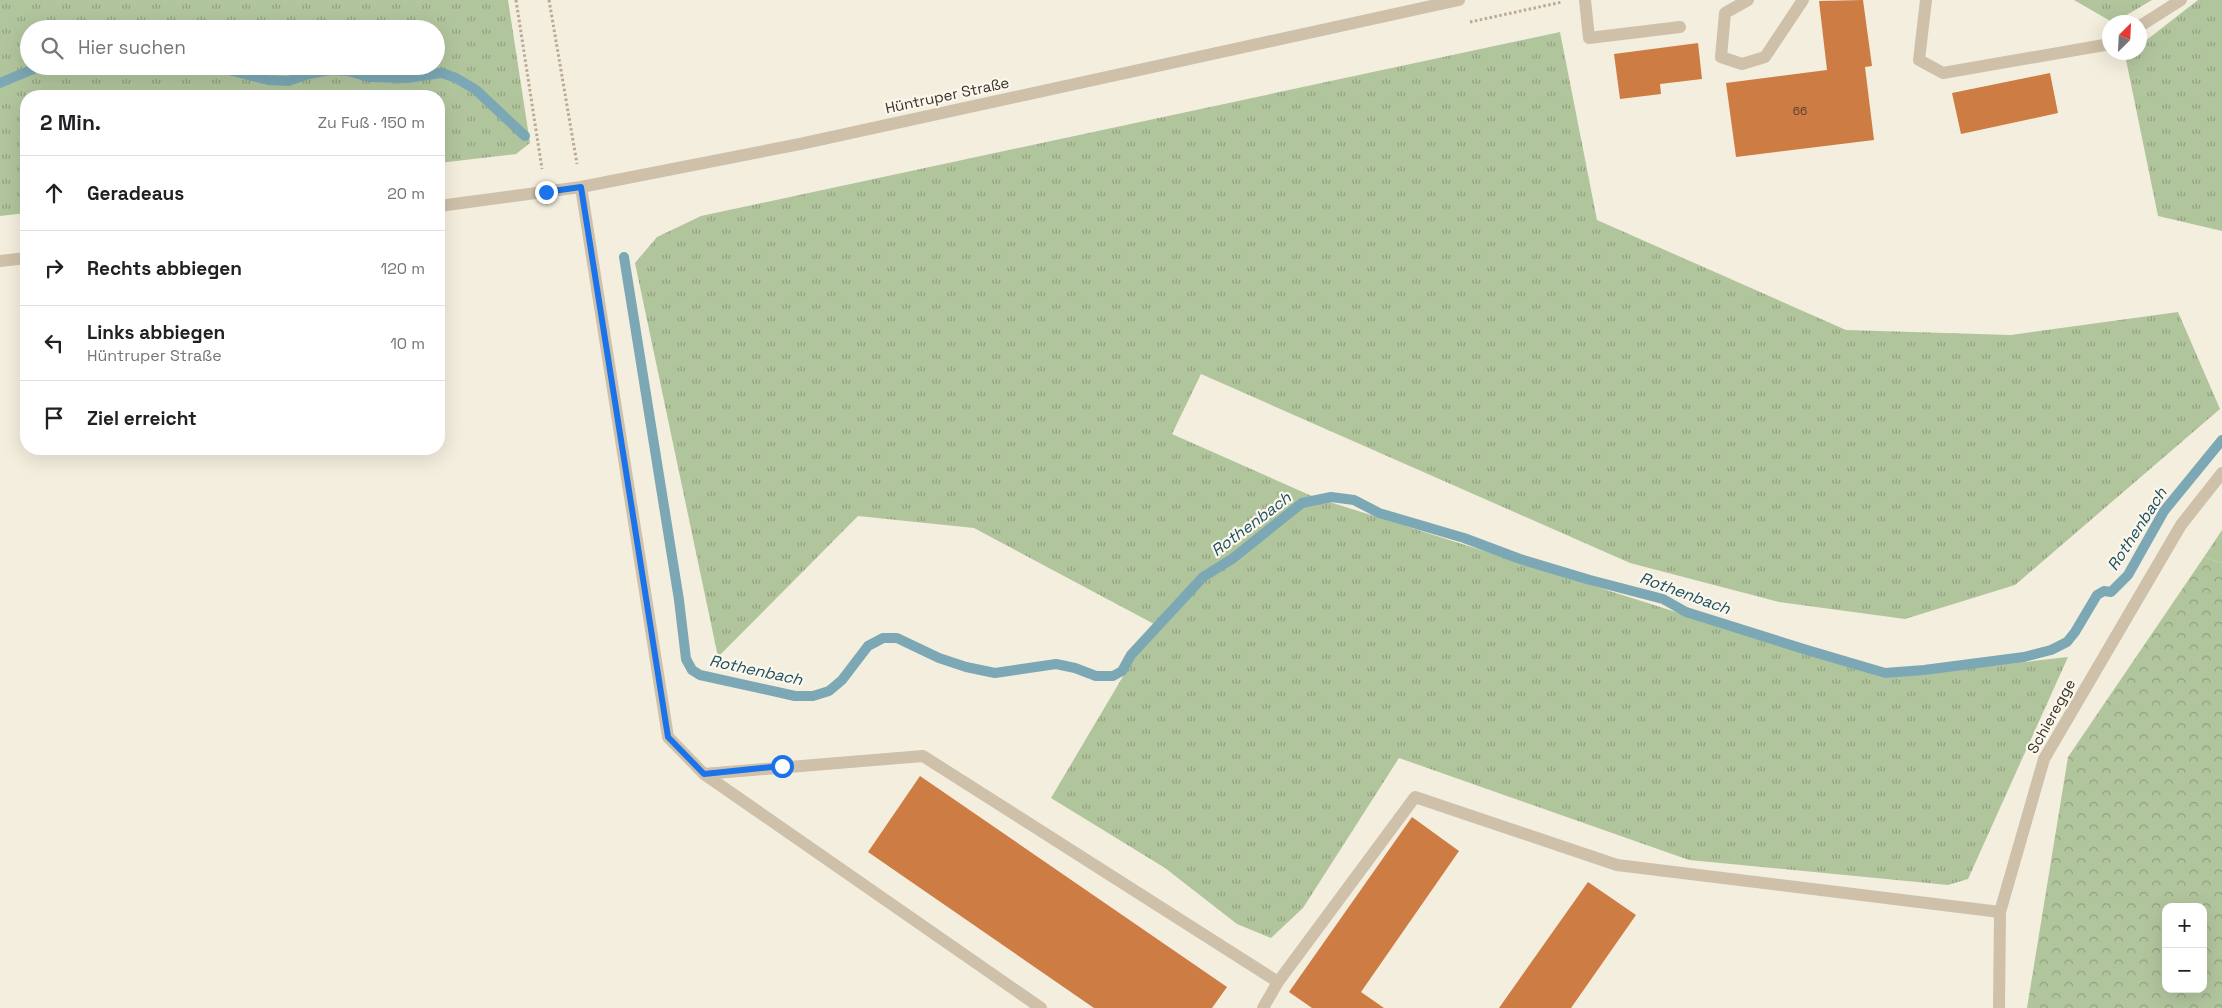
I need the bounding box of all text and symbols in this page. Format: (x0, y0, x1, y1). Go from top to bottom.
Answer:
north arrow (2102, 15, 2147, 60)
search box (20, 20, 445, 75)
icon: search (38, 34, 66, 62)
text: Hier suchen (78, 35, 186, 60)
street label: Hüntruper Straße (883, 73, 1011, 117)
house number: 66 (1793, 103, 1807, 119)
text: 2 Min. (40, 109, 101, 136)
text: Zu Fuß · 150 m (318, 112, 425, 133)
icon: ahead (40, 179, 68, 207)
text: Geradeaus (87, 181, 184, 206)
route end (535, 181, 558, 204)
text: 20 m (387, 183, 425, 204)
icon: right (40, 254, 68, 282)
text: Rechts abbiegen (87, 256, 242, 281)
text: 120 m (381, 258, 425, 279)
text: Links abbiegen (87, 320, 225, 345)
icon: left (40, 329, 68, 357)
text: 10 m (390, 333, 425, 354)
text: Hüntruper Straße (87, 345, 222, 366)
icon: arrive (40, 404, 68, 432)
text: Ziel erreicht (87, 406, 197, 431)
water label: Rothenbach (2102, 483, 2172, 574)
water label: Rothenbach (1207, 486, 1296, 561)
water label: Rothenbach (1637, 567, 1734, 619)
water label: Rothenbach (707, 650, 806, 690)
street label: Schieregge (2023, 675, 2079, 757)
route start (771, 755, 794, 778)
map controls (2162, 903, 2207, 993)
button: + (2162, 903, 2207, 948)
button: − (2162, 948, 2207, 993)

